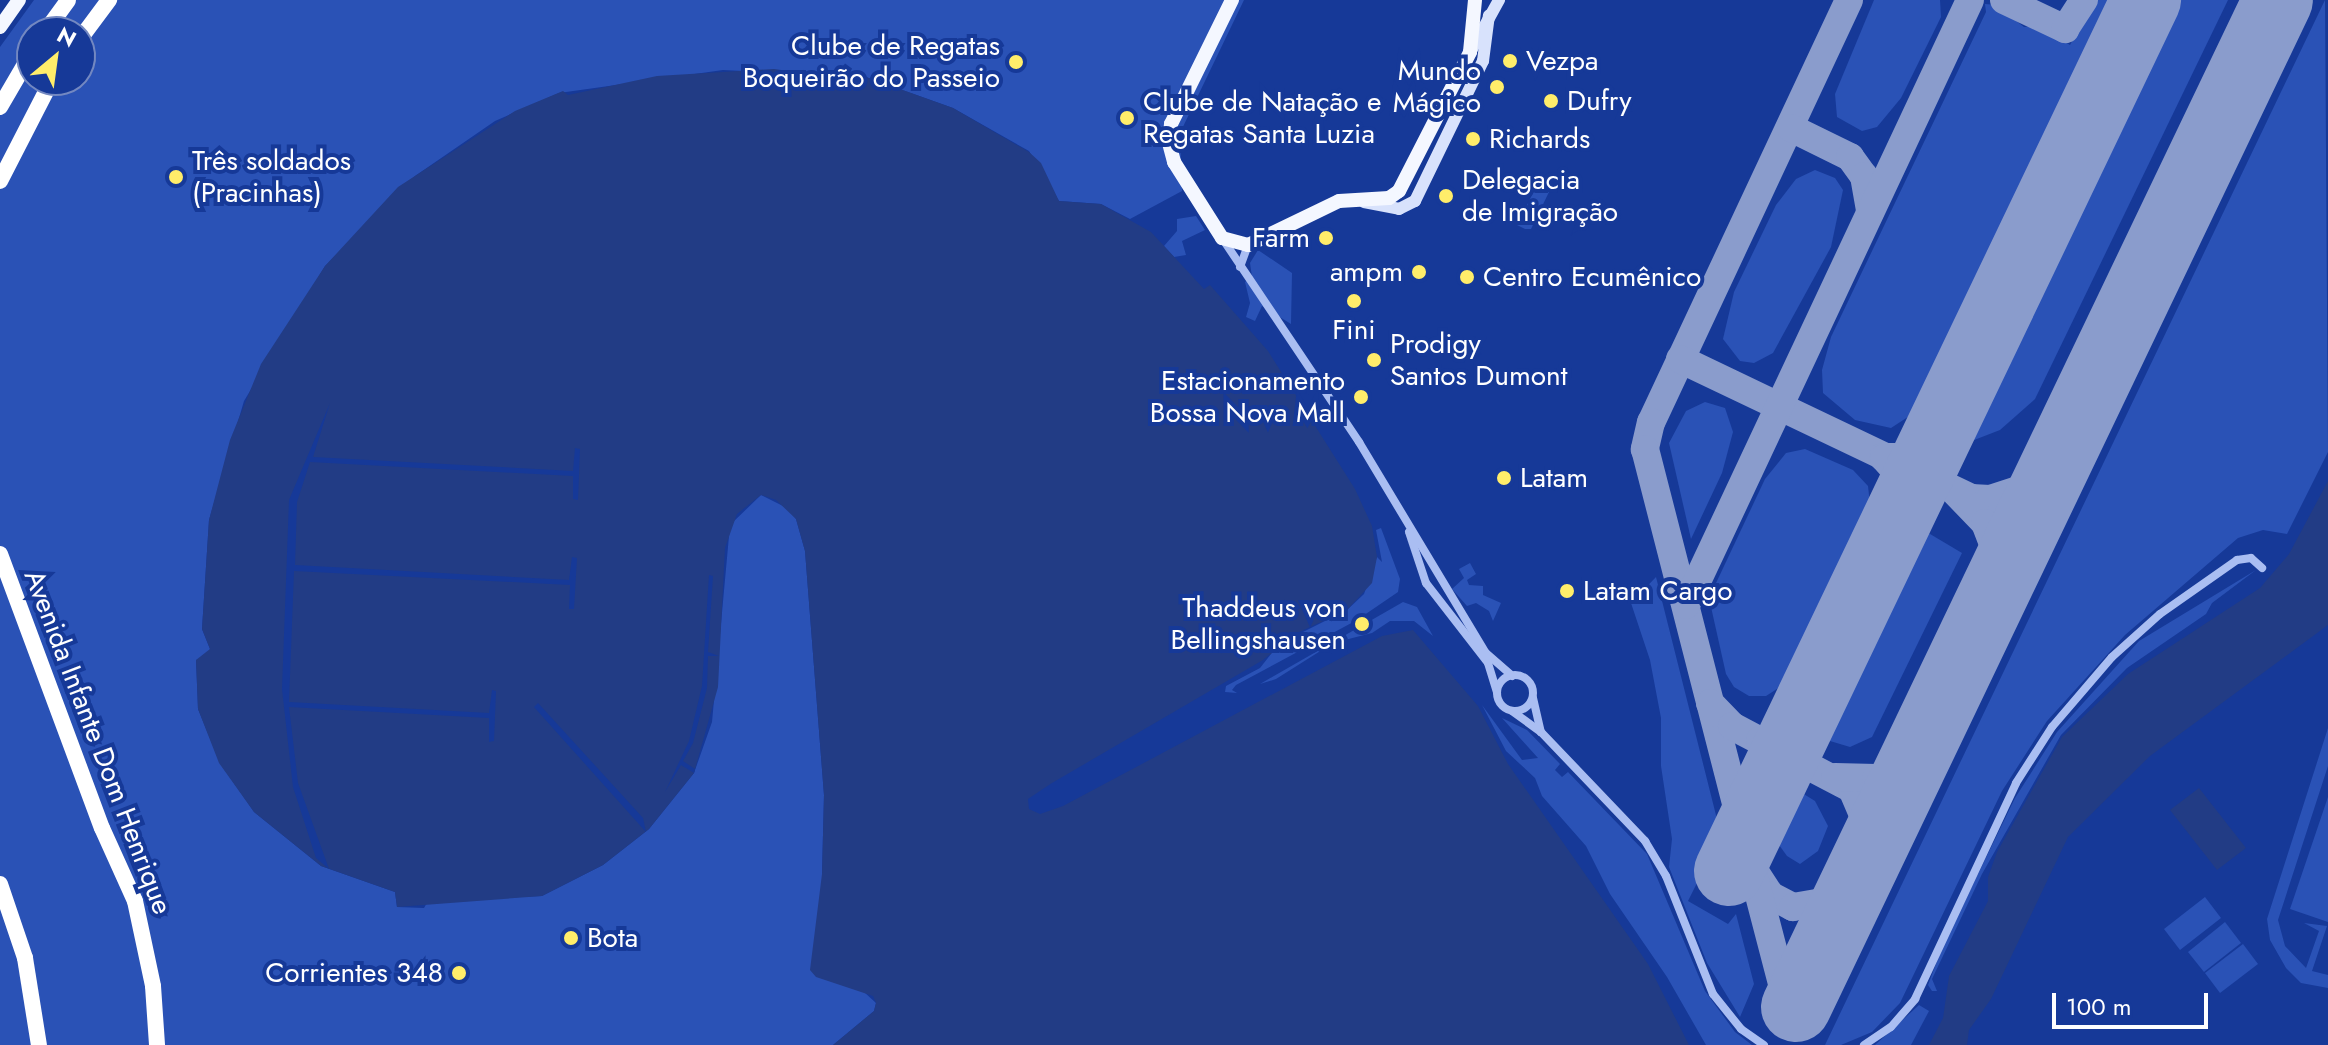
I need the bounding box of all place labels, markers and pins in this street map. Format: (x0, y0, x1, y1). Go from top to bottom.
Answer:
place label: Clube de Regatas Boqueirão do Passeio (743, 29, 1000, 95)
place label: Vezpa (1526, 44, 1599, 78)
marker: Vezpa (1501, 52, 1519, 70)
marker: Clube de Regatas Boqueirão do Passeio (1007, 53, 1025, 71)
place label: Mundo Mágico (1393, 54, 1481, 120)
marker: Mundo Mágico (1488, 78, 1506, 96)
place label: Dufry (1567, 84, 1632, 118)
place label: Clube de Natação e Regatas Santa Luzia (1143, 85, 1381, 151)
marker: Dufry (1542, 92, 1560, 110)
marker: Clube de Natação e Regatas Santa Luzia (1118, 109, 1136, 127)
place label: Richards (1489, 122, 1590, 156)
marker: Richards (1464, 130, 1482, 148)
place label: Três soldados (Pracinhas) (192, 144, 351, 210)
place label: Delegacia de Imigração (1462, 163, 1618, 229)
marker: Três soldados (Pracinhas) (167, 168, 185, 186)
marker: Delegacia de Imigração (1437, 187, 1455, 205)
place label: Farm (1252, 221, 1310, 255)
marker: Farm (1317, 229, 1335, 247)
place label: ampm (1330, 255, 1403, 289)
place label: Centro Ecumênico (1483, 260, 1701, 294)
marker: ampm (1410, 263, 1428, 281)
marker: Centro Ecumênico (1458, 268, 1476, 286)
marker: Fini (1345, 292, 1363, 310)
place label: Fini (1332, 313, 1376, 347)
place label: Prodigy Santos Dumont (1390, 327, 1567, 393)
marker: Prodigy Santos Dumont (1365, 351, 1383, 369)
place label: Estacionamento Bossa Nova Mall (1150, 364, 1345, 430)
marker: Estacionamento Bossa Nova Mall (1352, 388, 1370, 406)
place label: Latam (1520, 461, 1588, 495)
marker: Latam (1495, 469, 1513, 487)
place label: Latam Cargo (1583, 574, 1733, 608)
marker: Latam Cargo (1558, 582, 1576, 600)
place label: Thaddeus von Bellingshausen (1171, 591, 1346, 657)
marker: Thaddeus von Bellingshausen (1353, 615, 1371, 633)
place label: Bota (587, 921, 638, 955)
marker: Bota (562, 929, 580, 947)
place label: Corrientes 348 (265, 956, 443, 990)
marker: Corrientes 348 (450, 964, 468, 982)

